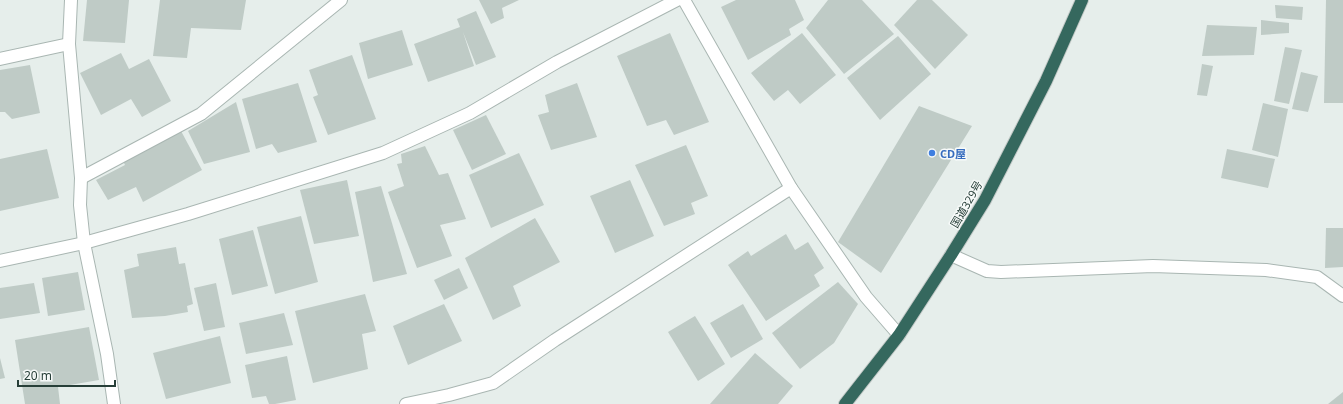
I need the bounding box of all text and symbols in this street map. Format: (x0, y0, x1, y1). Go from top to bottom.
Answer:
place label: CD屋 (940, 146, 966, 161)
marker: CD屋 (927, 148, 937, 158)
street label: 国道329号 (947, 178, 985, 230)
scale bar (18, 362, 115, 388)
text: 20 m (24, 367, 52, 384)

